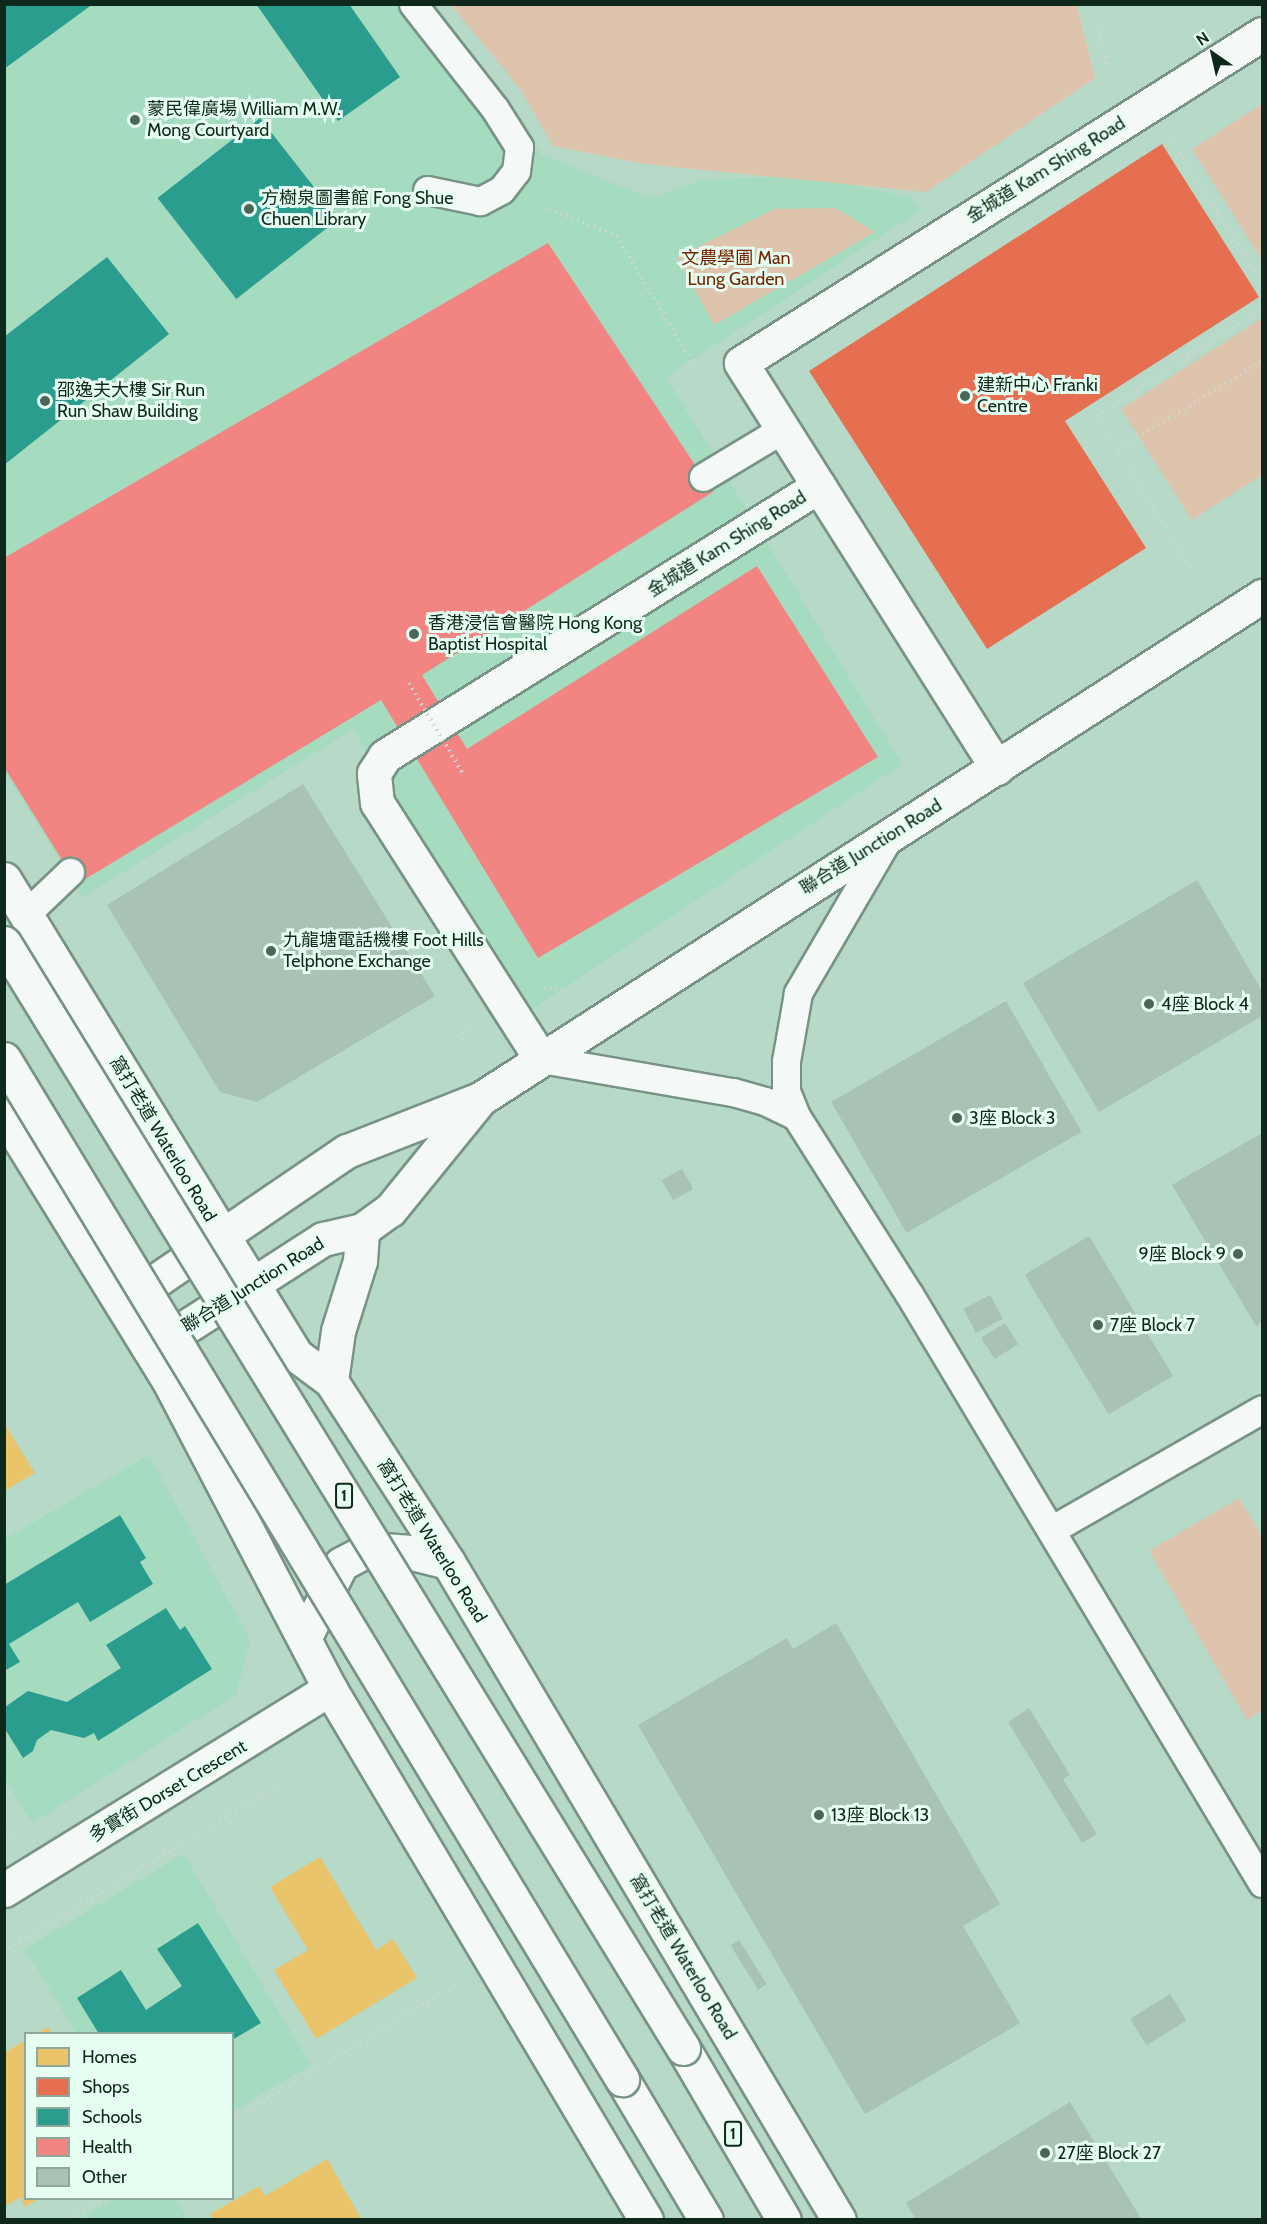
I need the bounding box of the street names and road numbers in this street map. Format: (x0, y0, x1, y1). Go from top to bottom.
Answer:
street label: 金城道 Kam Shing Road (963, 112, 1129, 228)
street label: 金城道 Kam Shing Road (644, 486, 810, 602)
street label: 聯合道 Junction Road (796, 795, 946, 899)
street label: 窩打老道 Waterloo Road (105, 1053, 221, 1225)
street label: 聯合道 Junction Road (178, 1233, 328, 1337)
street label: 窩打老道 Waterloo Road (373, 1455, 491, 1627)
road number: 1 (335, 1483, 353, 1509)
street label: 多實街 Dorset Crescent (85, 1735, 251, 1847)
street label: 窩打老道 Waterloo Road (625, 1871, 741, 2043)
road number: 1 (724, 2121, 742, 2147)

